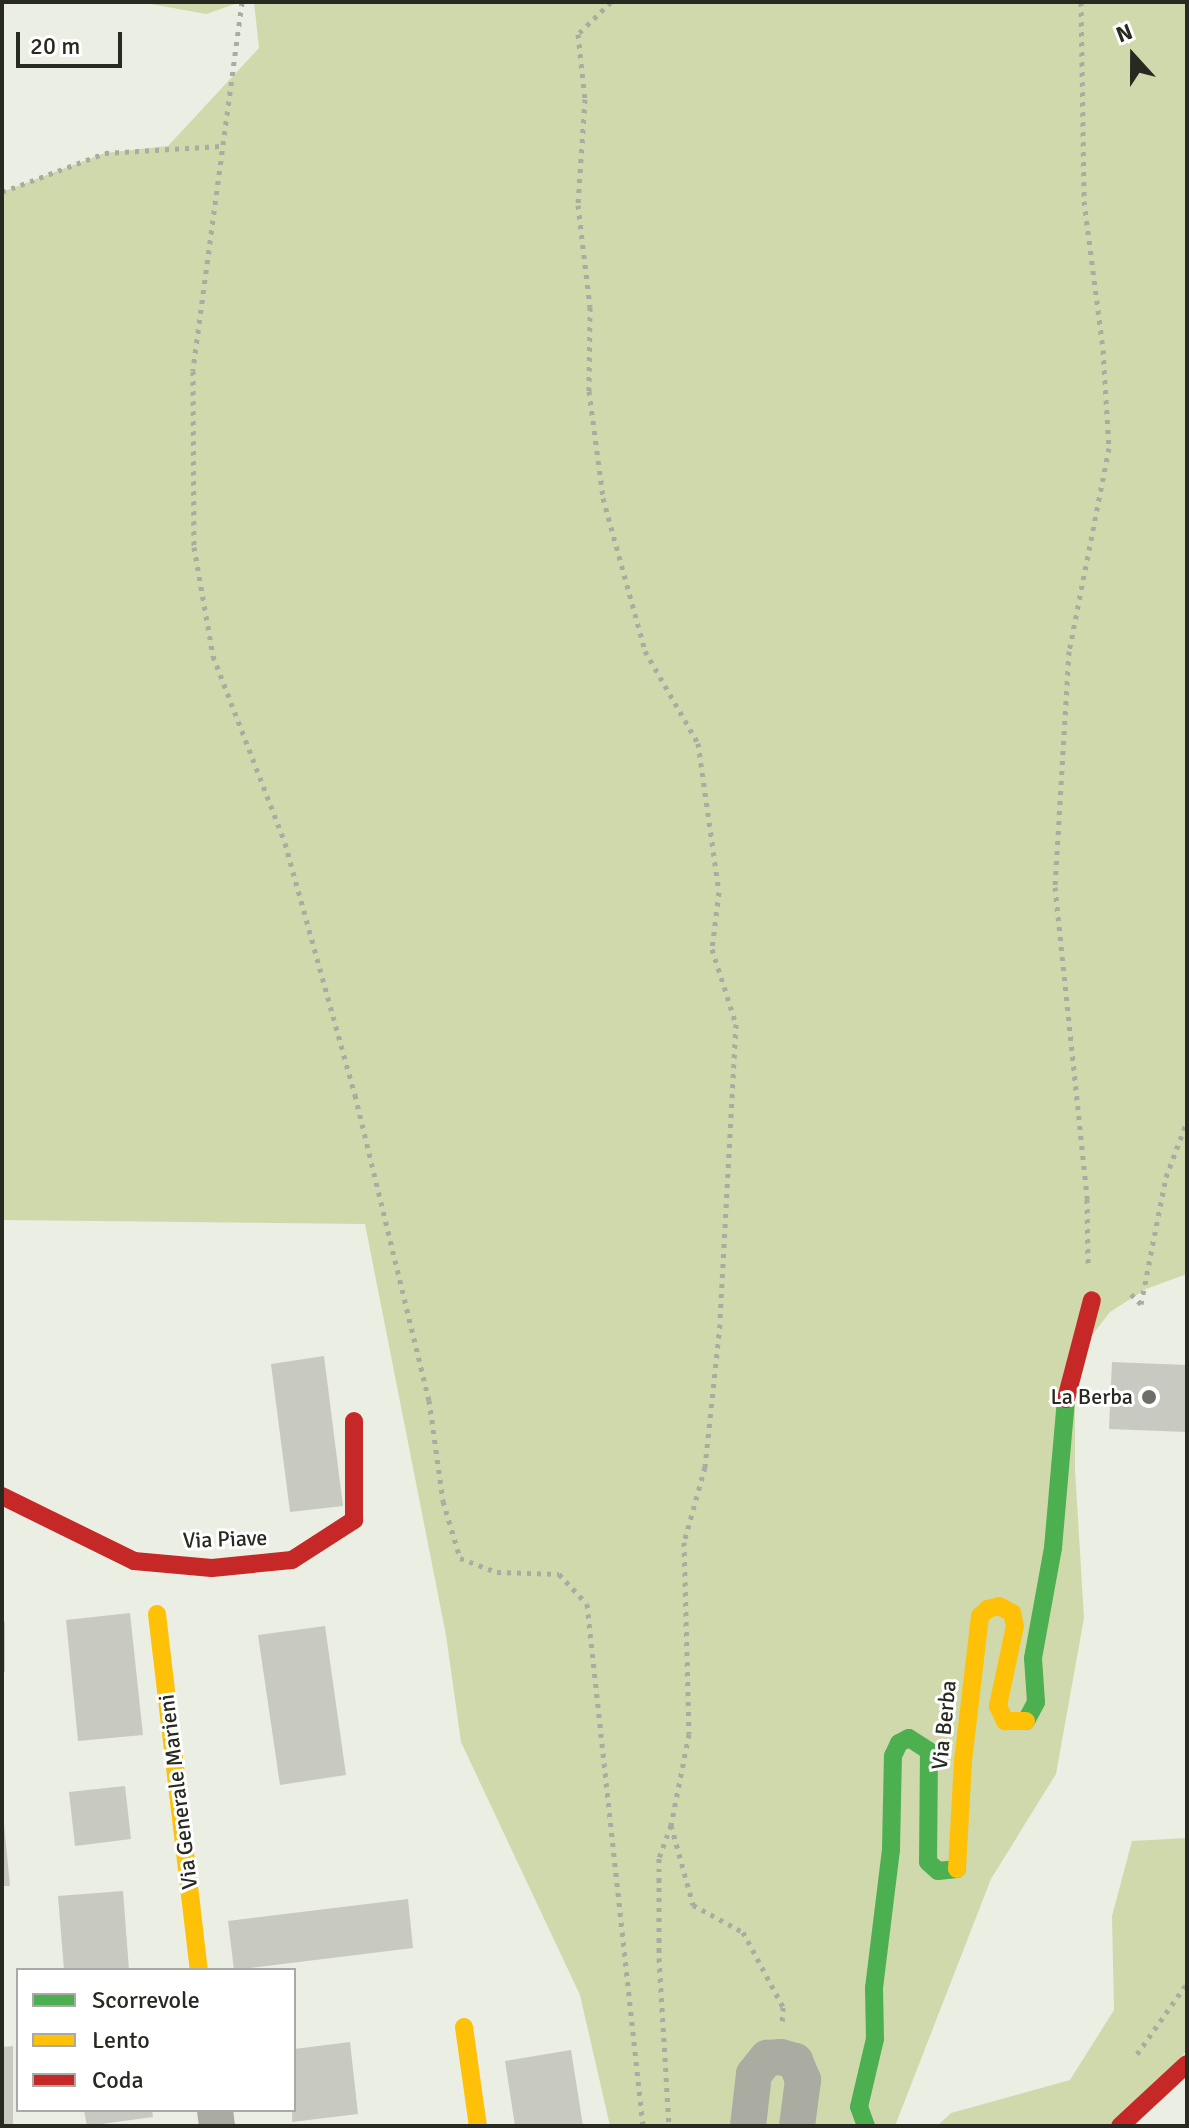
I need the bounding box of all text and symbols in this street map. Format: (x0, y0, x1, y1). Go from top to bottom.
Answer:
scale bar (20, 16, 126, 66)
north arrow (1093, 16, 1173, 96)
text: N (1112, 18, 1136, 48)
text: 20 m (30, 31, 80, 61)
place label: La Berba (1051, 1384, 1133, 1410)
marker: La Berba (1140, 1388, 1158, 1406)
street label: Via Piave (182, 1524, 268, 1554)
street label: Via Berba (926, 1679, 962, 1771)
street label: Via Generale Marieni (153, 1693, 203, 1891)
legend (16, 1968, 296, 2112)
text: Scorrevole (92, 1985, 200, 2015)
text: Lento (92, 2025, 150, 2055)
text: Coda (92, 2065, 144, 2095)

